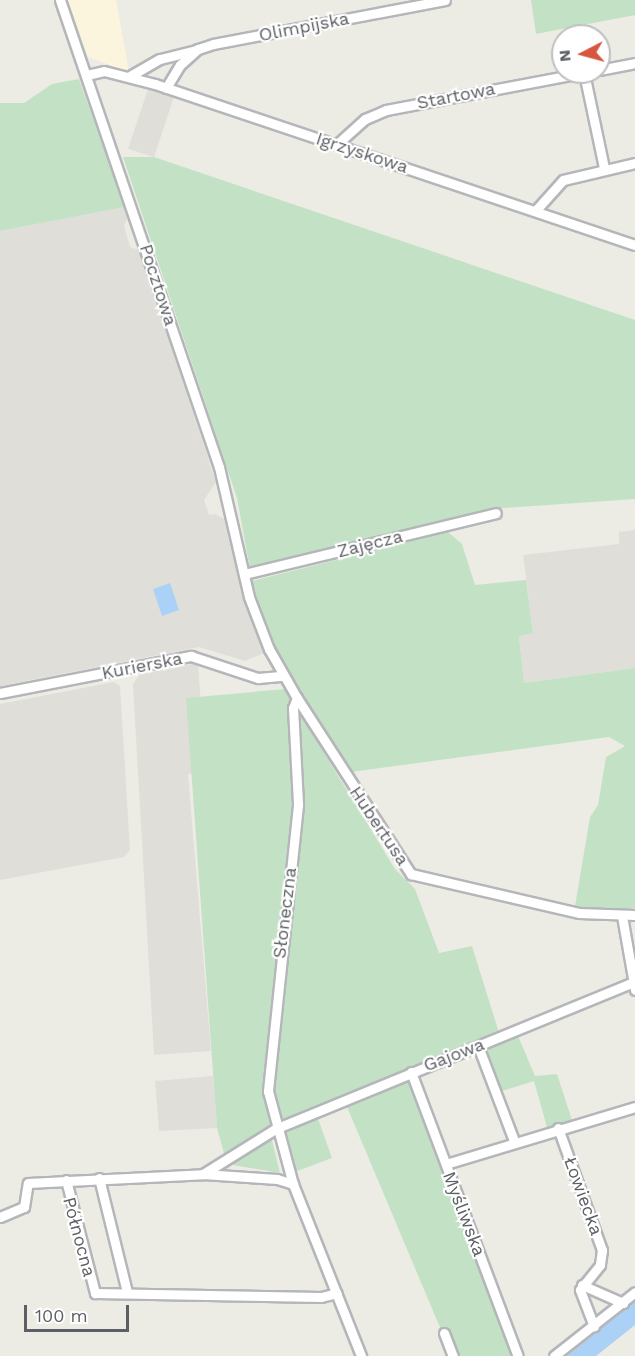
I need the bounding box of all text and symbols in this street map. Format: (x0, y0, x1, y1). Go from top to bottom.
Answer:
street label: Olimpijska (257, 8, 351, 46)
north arrow (551, 24, 611, 84)
text: N (555, 49, 575, 63)
street label: Startowa (415, 78, 497, 114)
street label: Igrzyskowa (313, 128, 411, 178)
street label: Pocztowa (135, 242, 181, 328)
street label: Zajęcza (335, 525, 405, 563)
street label: Kurierska (100, 648, 184, 684)
street label: Hubertusa (345, 782, 413, 870)
street label: Słoneczna (269, 866, 301, 960)
street label: Gajowa (420, 1034, 488, 1076)
street label: Łowiecka (559, 1154, 607, 1238)
street label: Myśliwska (438, 1169, 490, 1259)
street label: Północna (58, 1195, 100, 1279)
scale bar (27, 1293, 132, 1331)
text: 100 m (35, 1305, 88, 1326)

